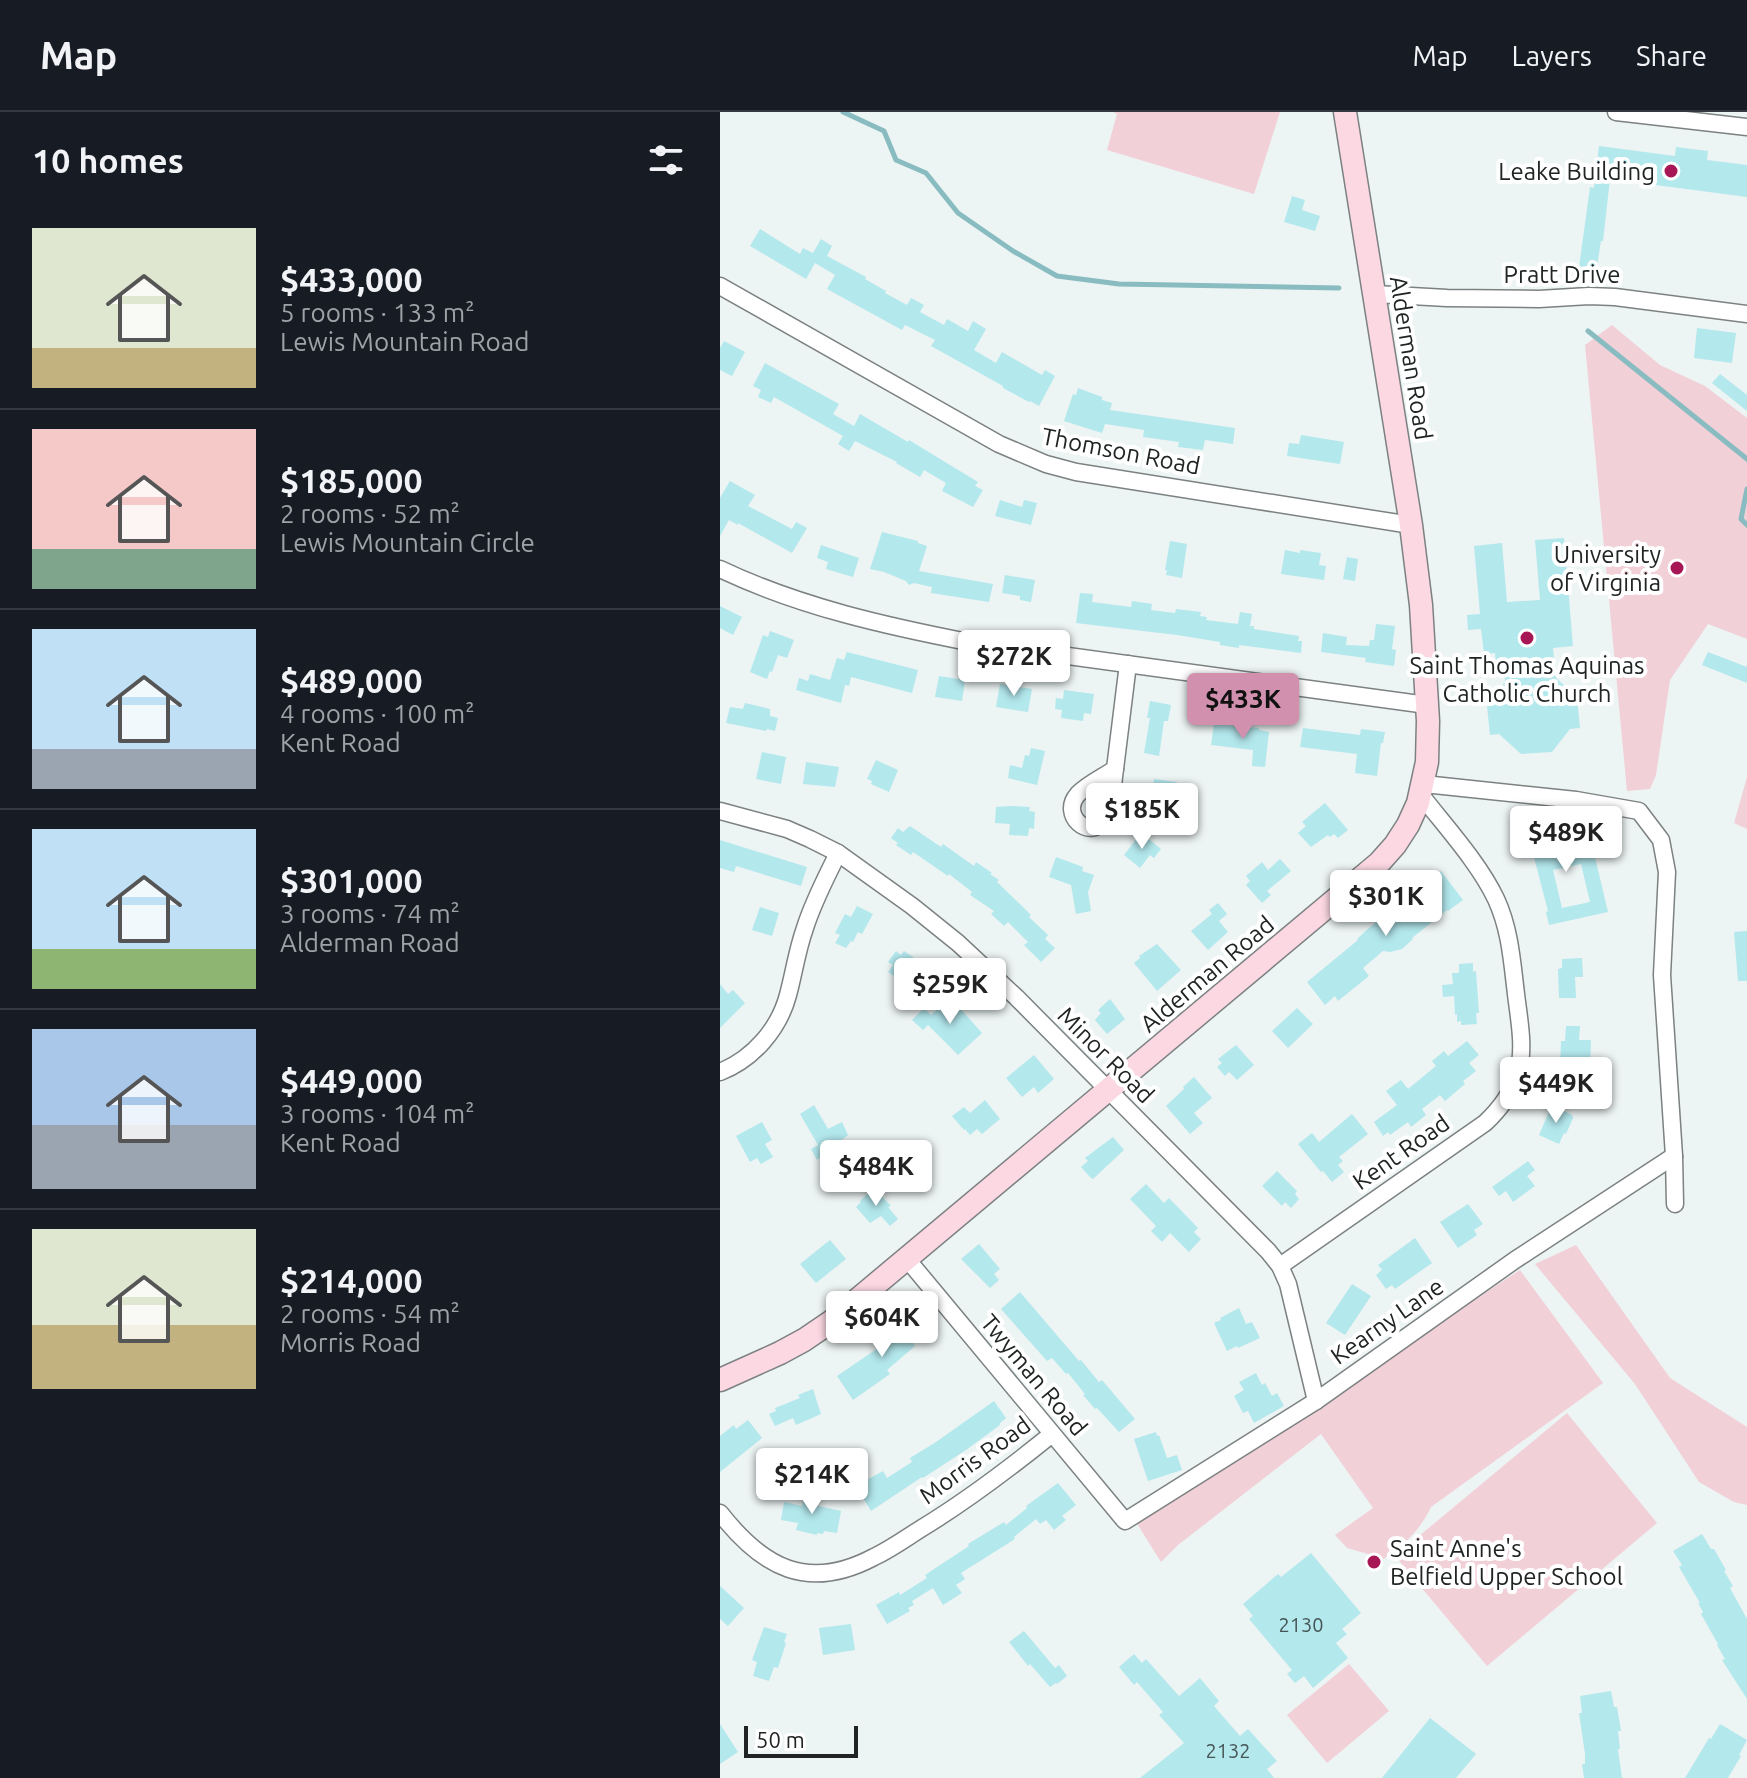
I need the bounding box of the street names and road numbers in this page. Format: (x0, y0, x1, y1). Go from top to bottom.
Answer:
street label: Pratt Drive (1504, 261, 1620, 288)
street label: Alderman Road (1385, 274, 1437, 442)
street label: Thomson Road (1040, 422, 1202, 480)
street label: Alderman Road (1135, 910, 1279, 1038)
street label: Minor Road (1052, 1001, 1160, 1109)
street label: Kent Road (1348, 1109, 1454, 1195)
street label: Kearny Lane (1326, 1272, 1448, 1370)
street label: Twyman Road (975, 1309, 1093, 1441)
street label: Morris Road (914, 1411, 1036, 1509)

